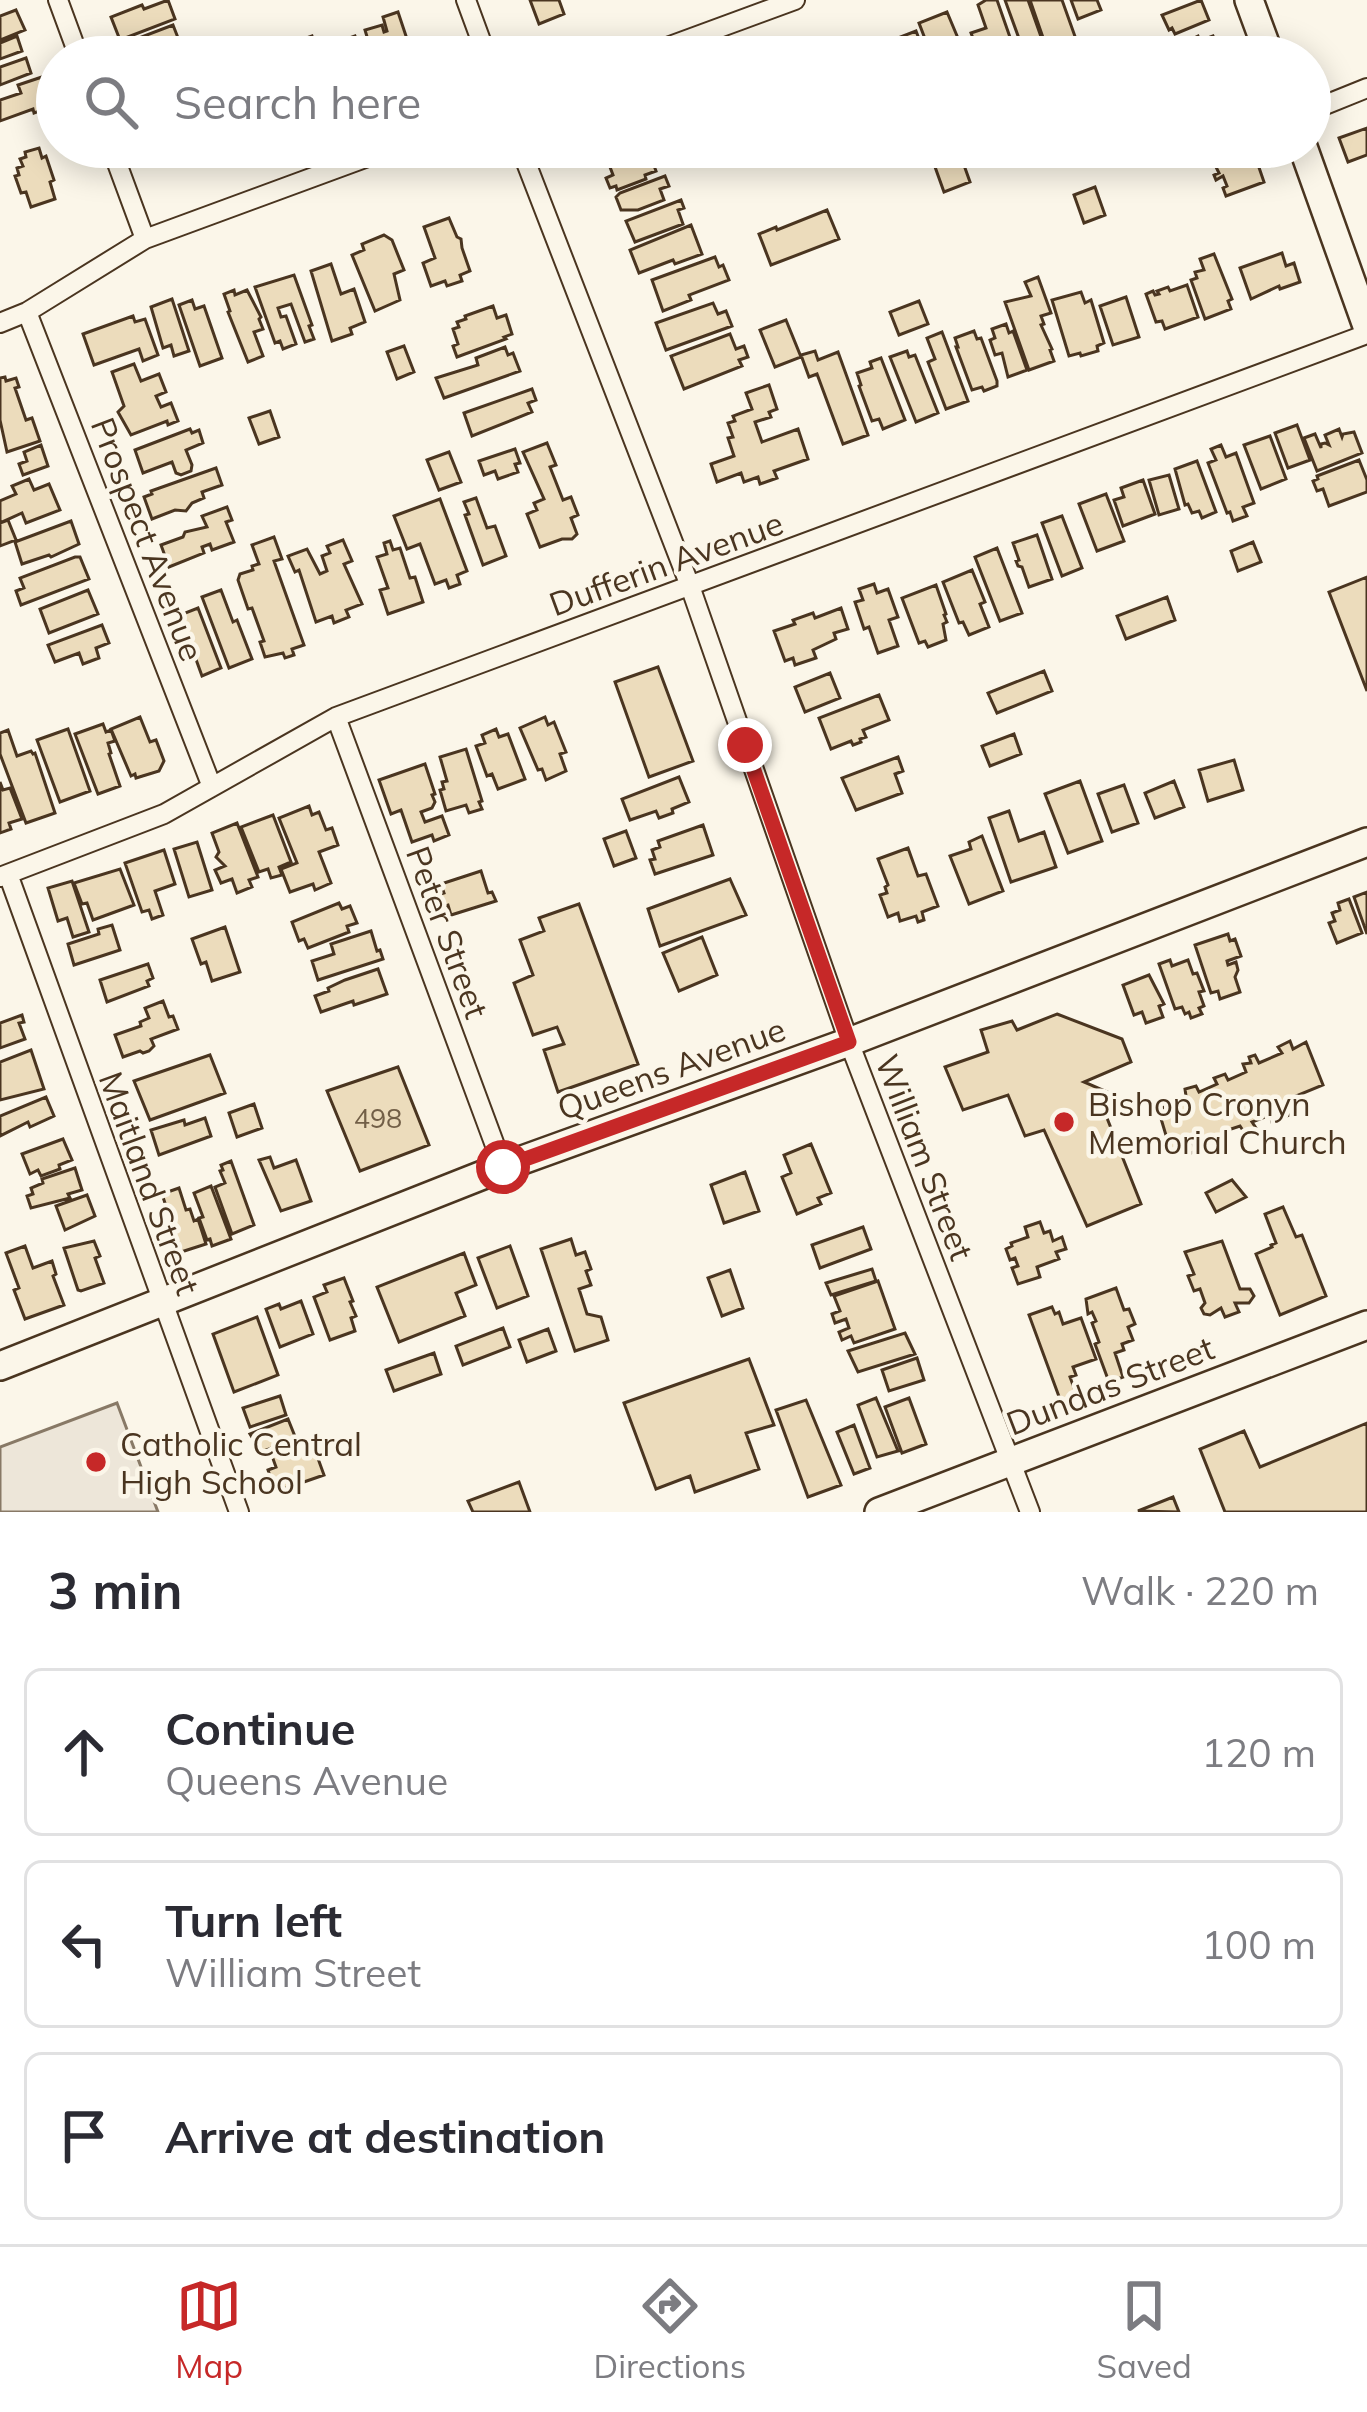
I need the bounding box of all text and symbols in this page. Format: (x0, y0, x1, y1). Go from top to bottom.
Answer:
search box (36, 36, 1331, 168)
icon: search (78, 69, 144, 135)
text: Search here (174, 74, 421, 130)
street label: Prospect Avenue (83, 412, 213, 666)
street label: Dufferin Avenue (544, 502, 788, 624)
route end (718, 718, 772, 772)
street label: Peter Street (398, 840, 498, 1024)
street label: Queens Avenue (551, 1008, 791, 1128)
street label: William Street (867, 1048, 983, 1266)
street label: Maitland Street (91, 1066, 209, 1300)
place label: Bishop Cronyn Memorial Church (1088, 1083, 1347, 1162)
house number: 498 (354, 1101, 402, 1135)
marker: Bishop Cronyn Memorial Church (1051, 1109, 1077, 1135)
route start (476, 1140, 530, 1194)
street label: Dundas Street (1000, 1327, 1220, 1443)
place label: Catholic Central High School (120, 1423, 362, 1502)
marker: Catholic Central High School (83, 1449, 109, 1475)
text: 3 min (48, 1558, 183, 1622)
text: Walk · 220 m (1081, 1566, 1319, 1615)
text: Continue (165, 1700, 355, 1756)
icon: ahead (51, 1719, 117, 1785)
text: 120 m (1201, 1728, 1316, 1777)
text: Queens Avenue (165, 1756, 448, 1805)
text: Turn left (165, 1892, 342, 1948)
icon: left (51, 1911, 117, 1977)
text: 100 m (1201, 1920, 1316, 1969)
text: William Street (165, 1948, 421, 1997)
icon: arrive (51, 2103, 117, 2169)
text: Arrive at destination (165, 2108, 605, 2164)
tab: Map (175, 2273, 243, 2386)
tab: Directions (594, 2273, 746, 2386)
tab: Saved (1097, 2273, 1192, 2386)

